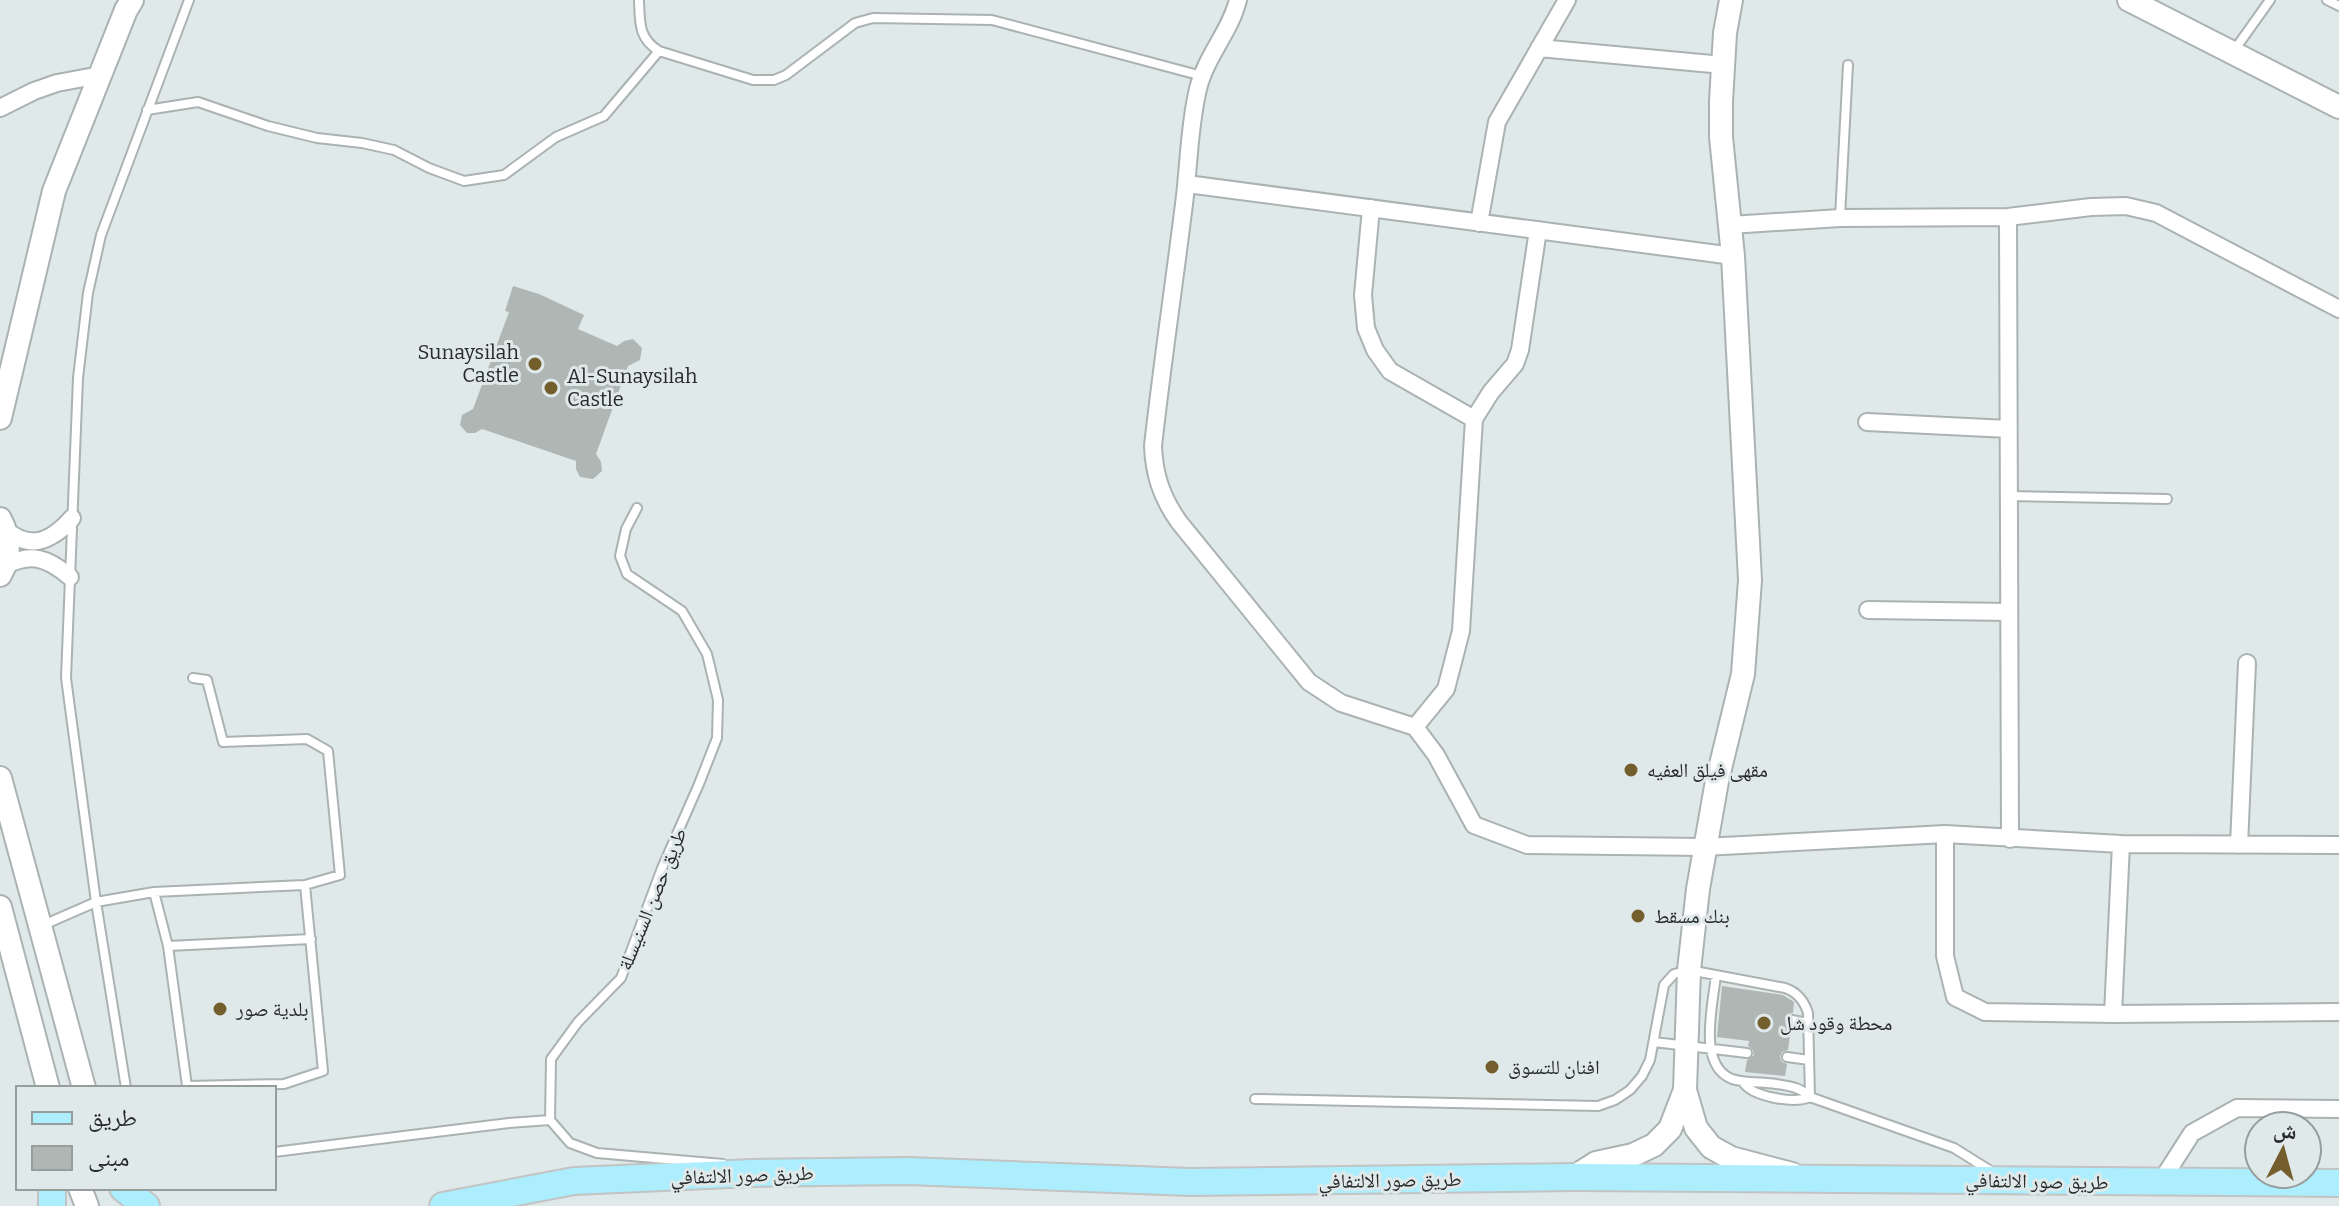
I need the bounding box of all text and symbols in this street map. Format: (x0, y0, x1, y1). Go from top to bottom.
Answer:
place label: Sunaysilah Castle (417, 340, 520, 387)
marker: Sunaysilah Castle (526, 355, 544, 373)
place label: Al-Sunaysilah Castle (567, 364, 698, 411)
marker: Al-Sunaysilah Castle (542, 379, 560, 397)
place label: مقهى فيلق العفيه (1647, 758, 1768, 782)
marker: مقهى فيلق العفيه (1622, 761, 1640, 779)
street label: طريق حصن السنيسلة (613, 824, 691, 974)
place label: بنك مسقط (1654, 904, 1730, 928)
marker: بنك مسقط (1629, 907, 1647, 925)
place label: بلدية صور (235, 997, 309, 1021)
marker: بلدية صور (211, 1000, 229, 1018)
place label: محطة وقود شل (1780, 1011, 1892, 1035)
marker: محطة وقود شل (1755, 1014, 1773, 1032)
place label: افنان للتسوق (1508, 1055, 1600, 1079)
marker: افنان للتسوق (1483, 1058, 1501, 1076)
legend (16, 1086, 276, 1190)
text: طريق (88, 1104, 137, 1132)
north arrow (2243, 1110, 2323, 1190)
text: ش (2272, 1116, 2298, 1145)
text: مبنى (88, 1144, 129, 1172)
street label: طريق صور الالتفافي (670, 1161, 814, 1194)
street label: طريق صور الالتفافي (1318, 1167, 1462, 1197)
street label: طريق صور الالتفافي (1965, 1168, 2109, 1198)

